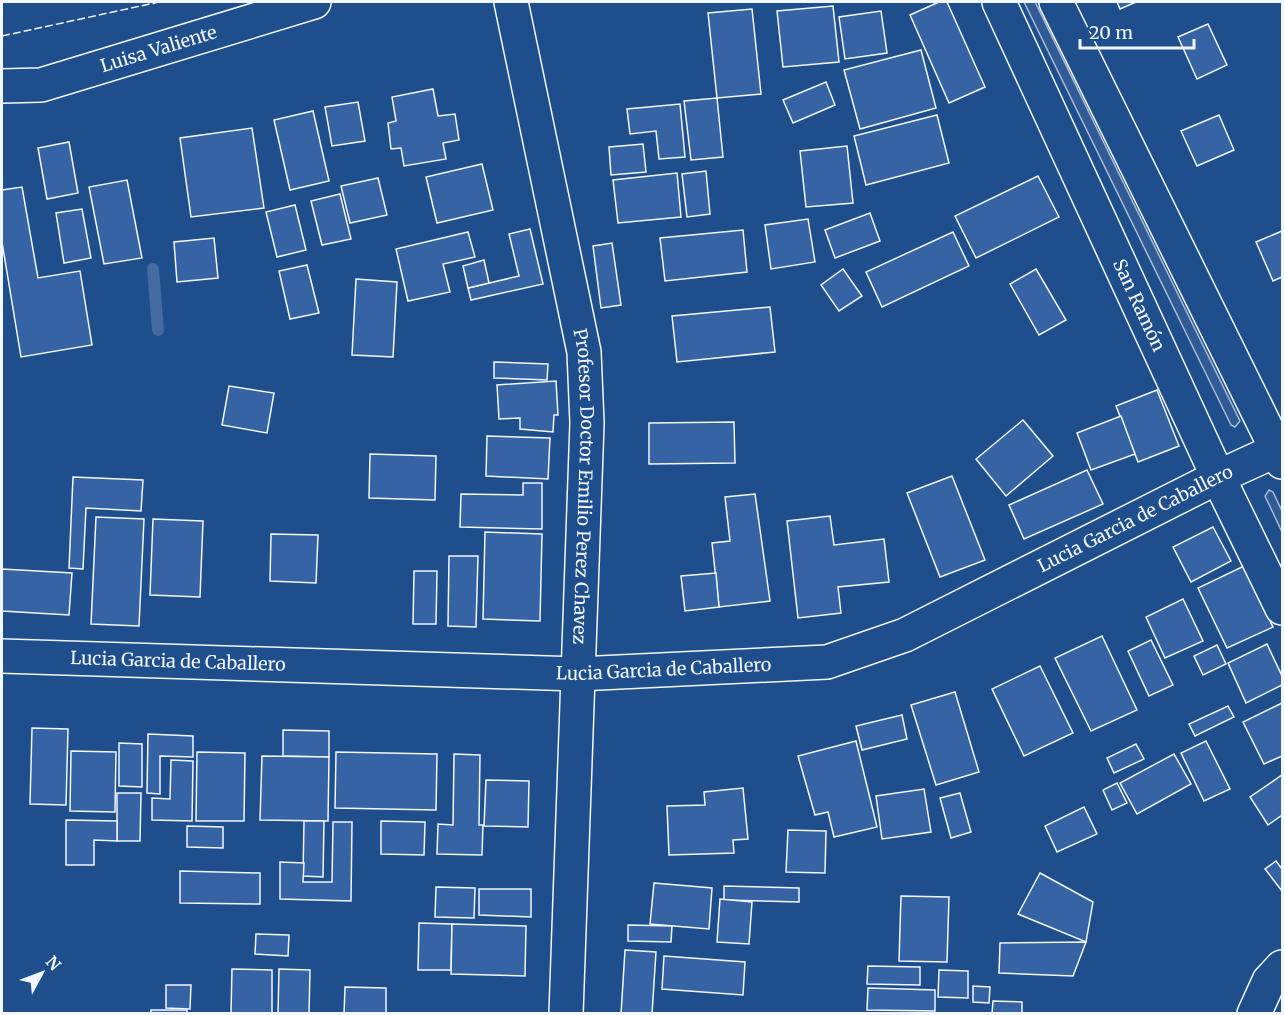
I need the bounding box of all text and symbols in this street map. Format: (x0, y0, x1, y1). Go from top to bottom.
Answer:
scale bar (1080, 12, 1194, 50)
street label: Luisa Valiente (98, 20, 219, 77)
text: 20 m (1089, 21, 1133, 44)
street label: San Ramón (1108, 255, 1171, 355)
street label: Profesor Doctor Emilio Perez Chavez (568, 326, 599, 645)
street label: Lucia Garcia de Caballero (1034, 460, 1236, 577)
street label: Lucia Garcia de Caballero (70, 646, 286, 676)
street label: Lucia Garcia de Caballero (556, 653, 772, 685)
north arrow (12, 943, 72, 1003)
text: N (42, 952, 65, 975)

